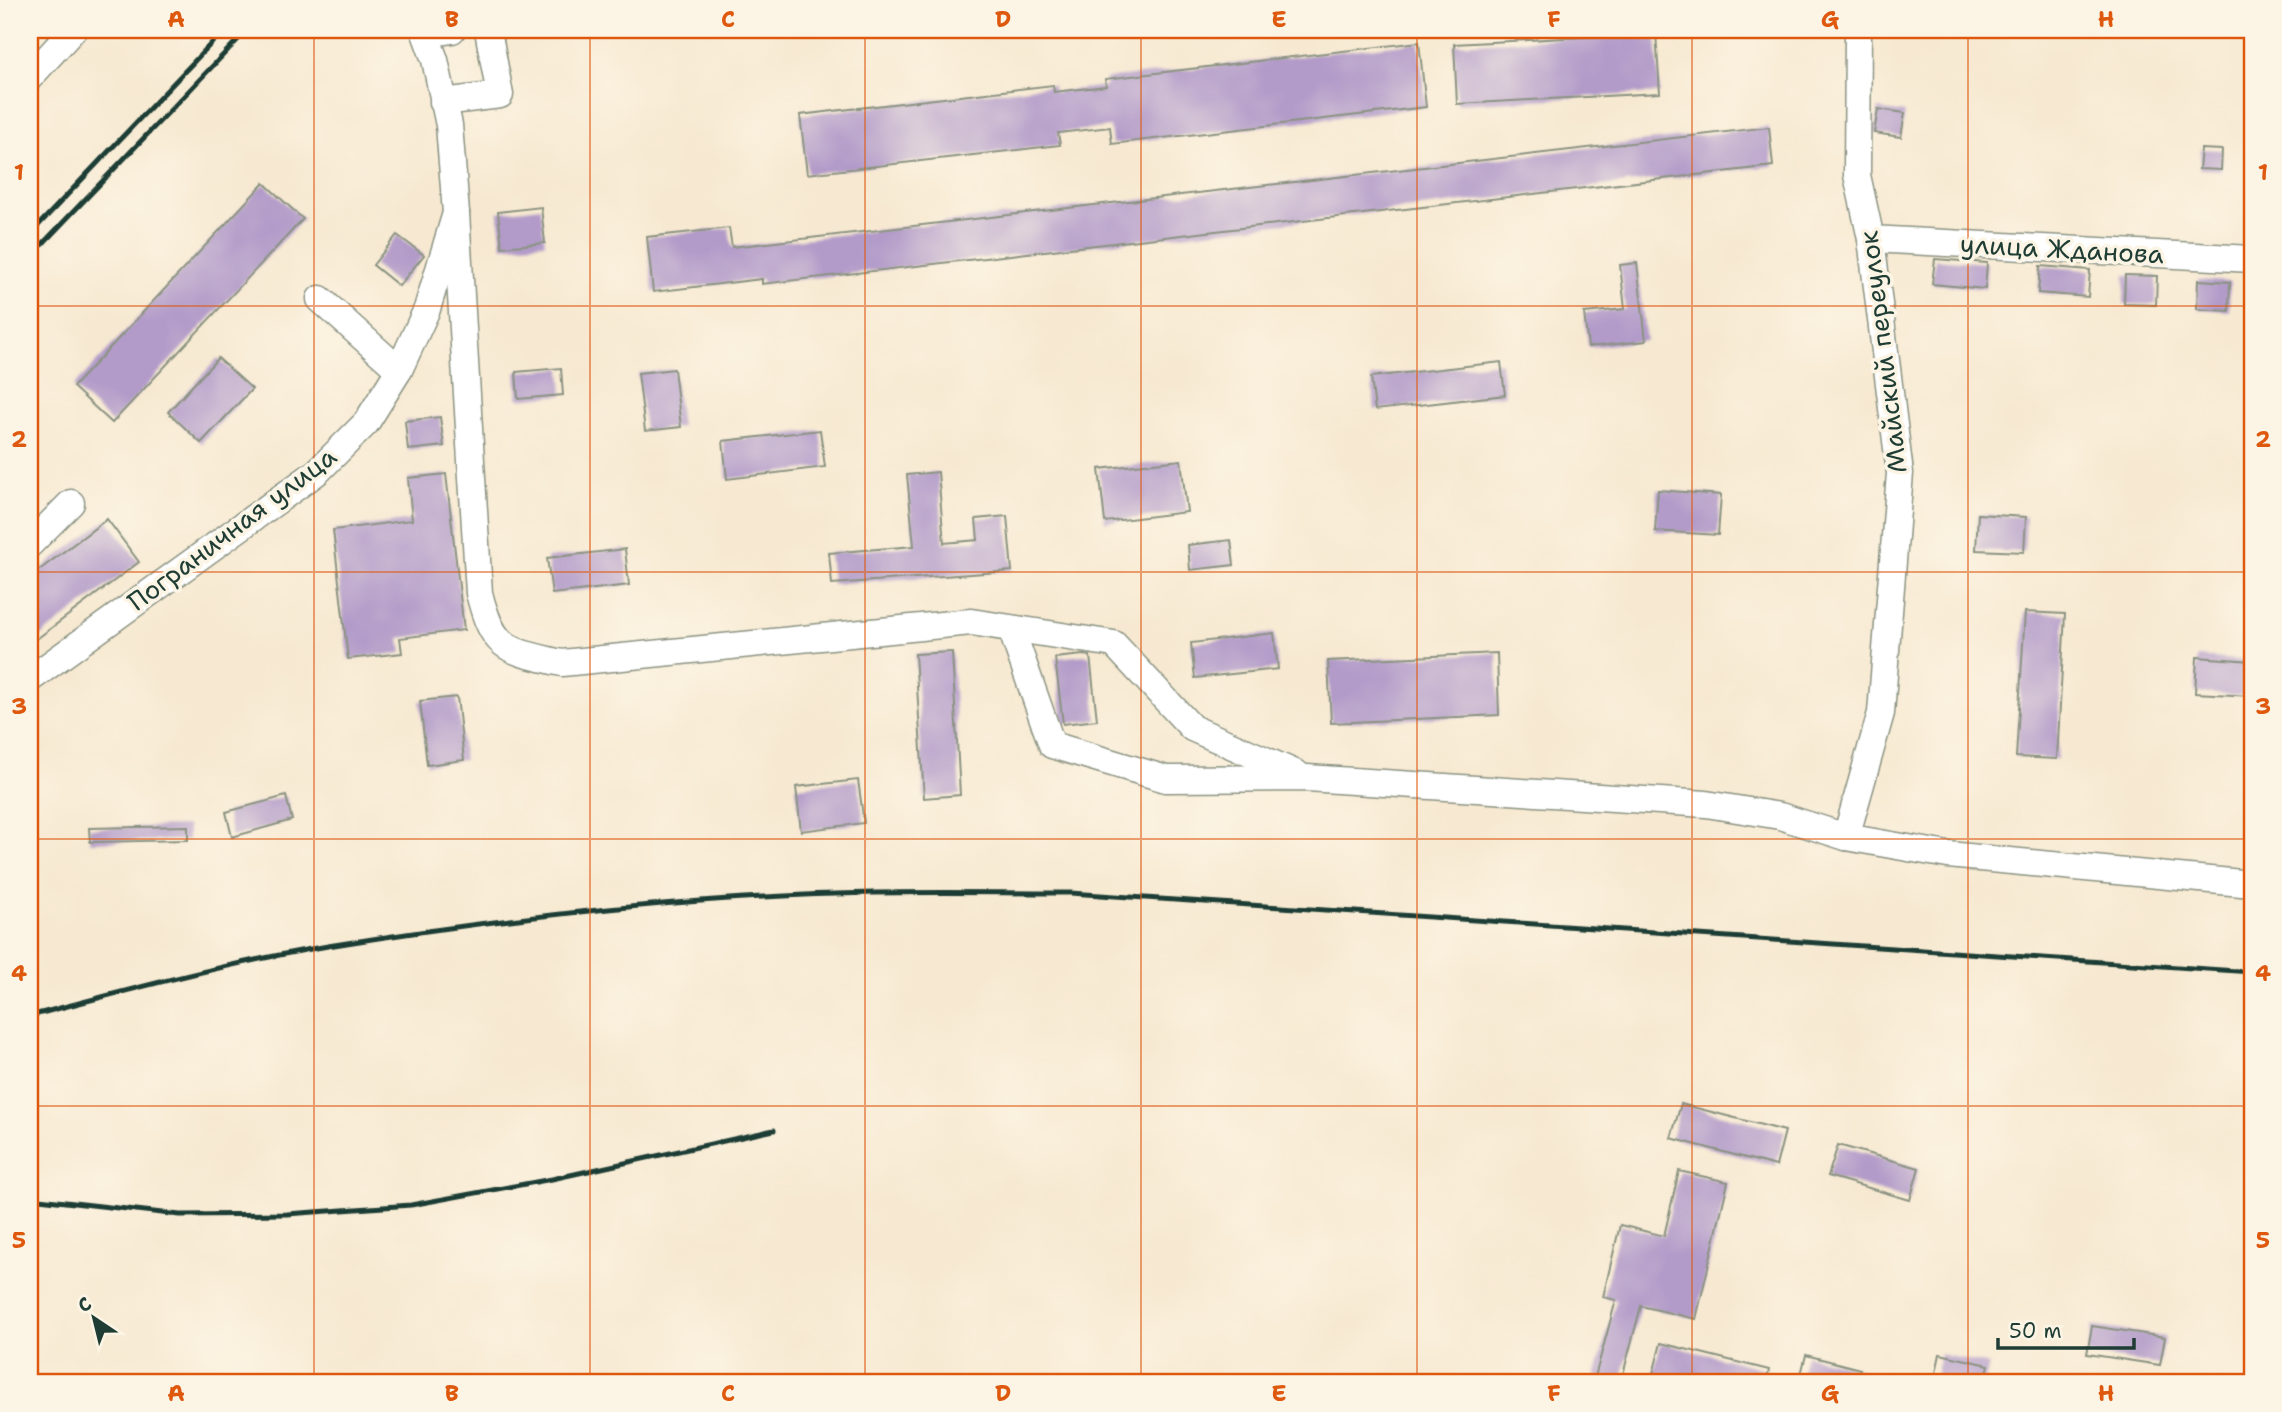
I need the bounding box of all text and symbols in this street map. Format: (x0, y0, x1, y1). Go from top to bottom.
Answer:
text: A (167, 4, 185, 34)
text: B (445, 4, 459, 34)
text: C (721, 4, 735, 34)
text: D (995, 4, 1011, 34)
text: E (1271, 4, 1287, 34)
text: F (1547, 4, 1561, 34)
text: G (1821, 4, 1840, 34)
text: H (2098, 4, 2114, 34)
text: 1 (14, 157, 24, 187)
text: 1 (2258, 157, 2268, 187)
street label: улица Жданова (1959, 226, 2165, 271)
street label: Майский переулок (1850, 229, 1915, 475)
text: 2 (11, 424, 27, 454)
text: 2 (2255, 424, 2271, 454)
street label: Пограничная улица (120, 438, 343, 619)
text: 3 (11, 691, 27, 721)
text: 3 (2255, 691, 2271, 721)
text: 4 (11, 958, 27, 988)
text: 4 (2255, 958, 2271, 988)
text: 5 (12, 1225, 26, 1255)
text: 5 (2256, 1225, 2270, 1255)
north arrow (60, 1282, 130, 1352)
text: С (73, 1291, 96, 1318)
scale bar (1998, 1307, 2135, 1351)
text: 50 m (2009, 1317, 2062, 1345)
text: A (167, 1378, 185, 1408)
text: B (445, 1378, 459, 1408)
text: C (721, 1378, 735, 1408)
text: D (995, 1378, 1011, 1408)
text: E (1271, 1378, 1287, 1408)
text: F (1547, 1378, 1561, 1408)
text: G (1821, 1378, 1840, 1408)
text: H (2098, 1378, 2114, 1408)

